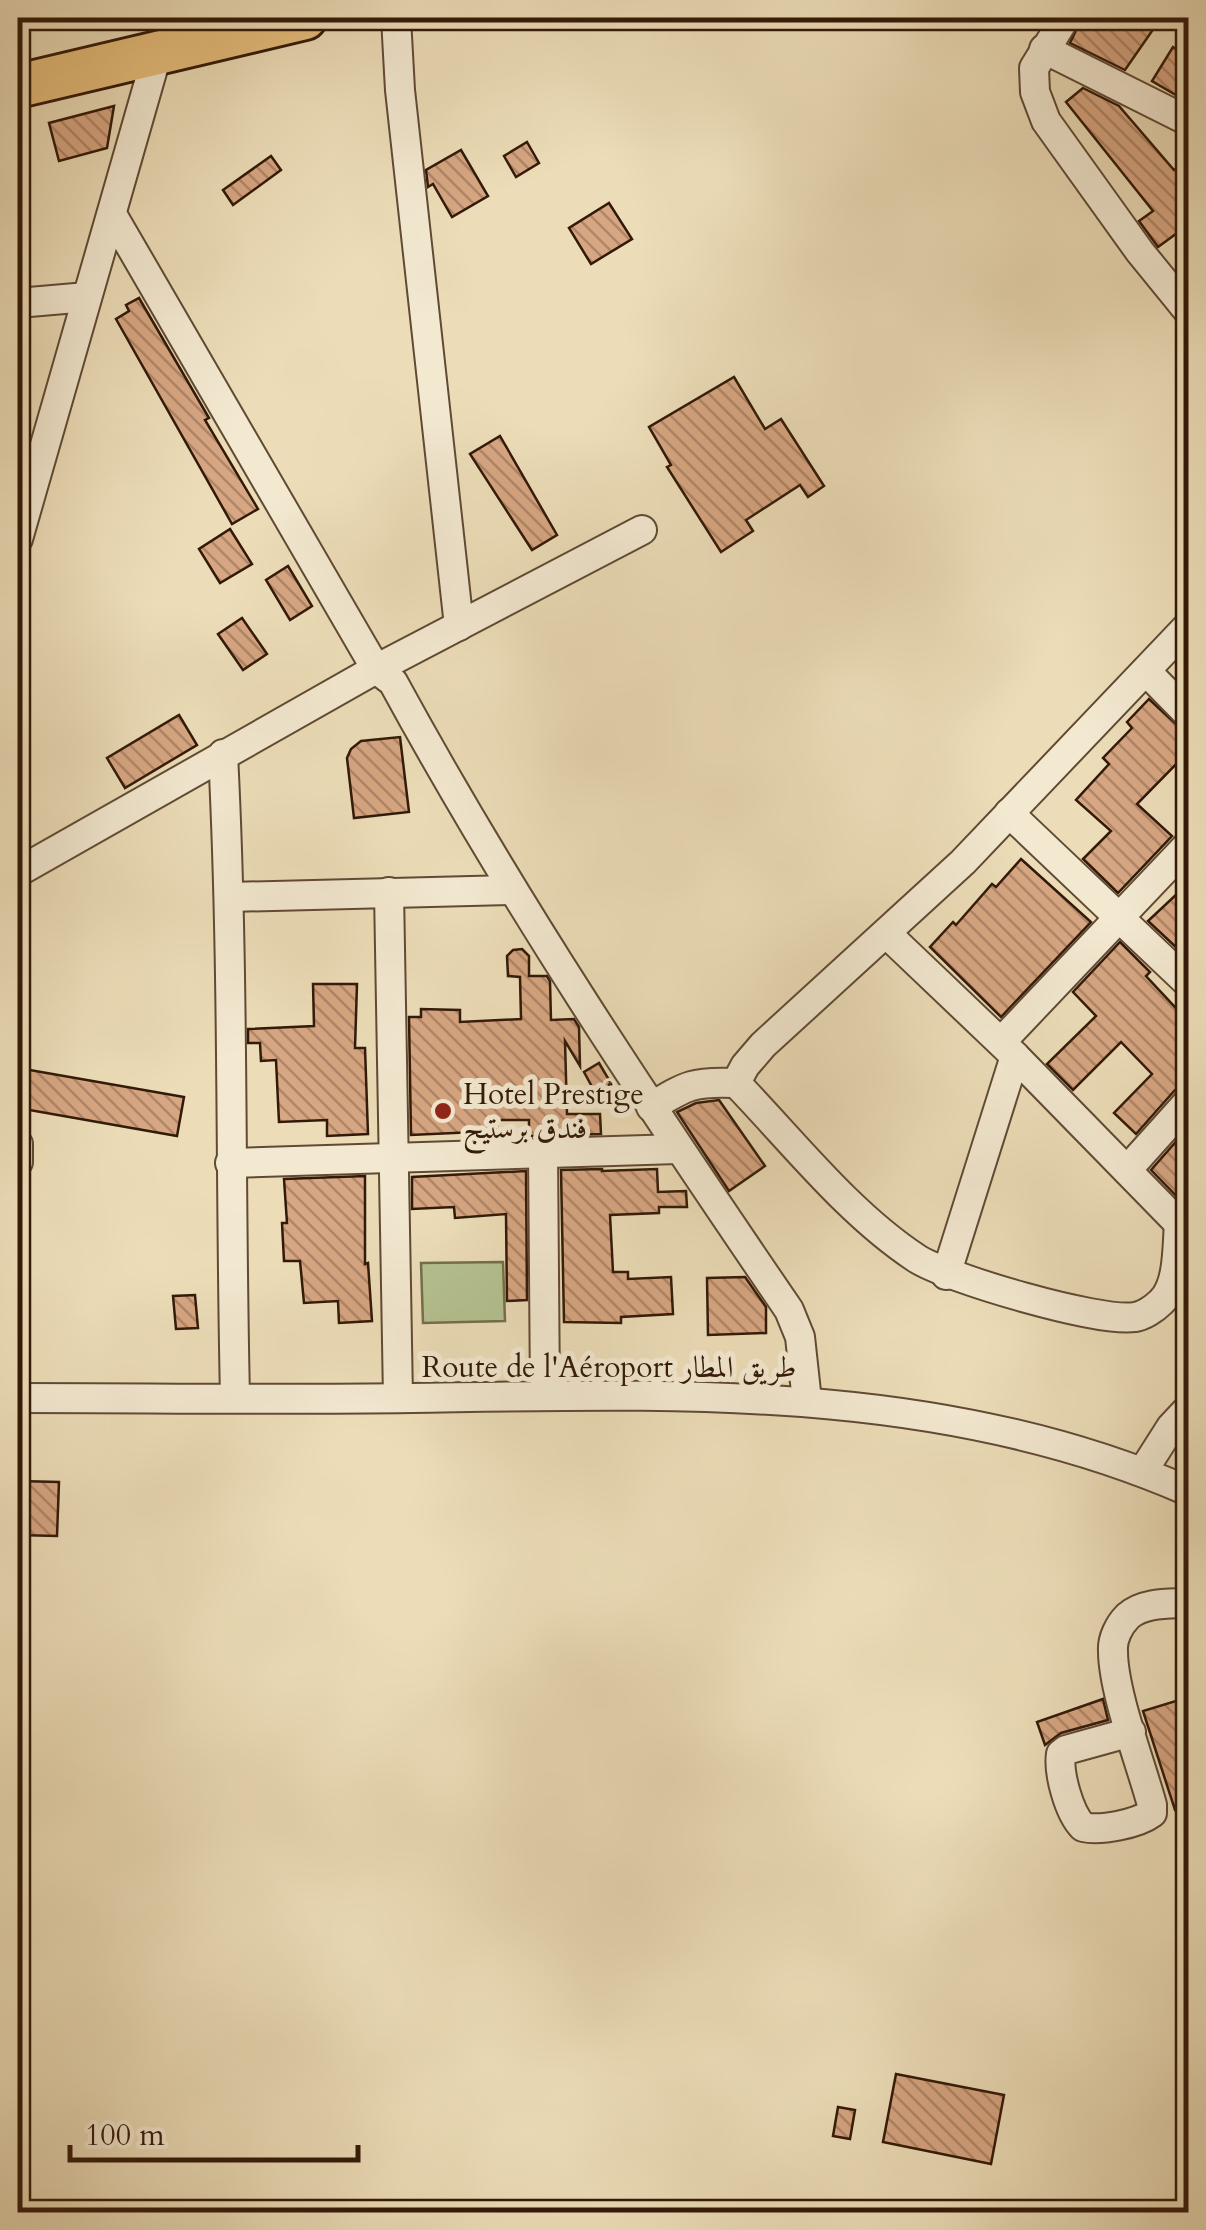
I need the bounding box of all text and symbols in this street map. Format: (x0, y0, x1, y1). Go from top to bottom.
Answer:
place label: Hotel Prestige فندق برستيج (463, 1074, 644, 1155)
marker: Hotel Prestige فندق برستيج (432, 1100, 454, 1122)
street label: Route de l'Aéroport طريق المطار (422, 1347, 796, 1388)
scale bar (70, 2100, 358, 2162)
text: 100 m (85, 2115, 165, 2156)

